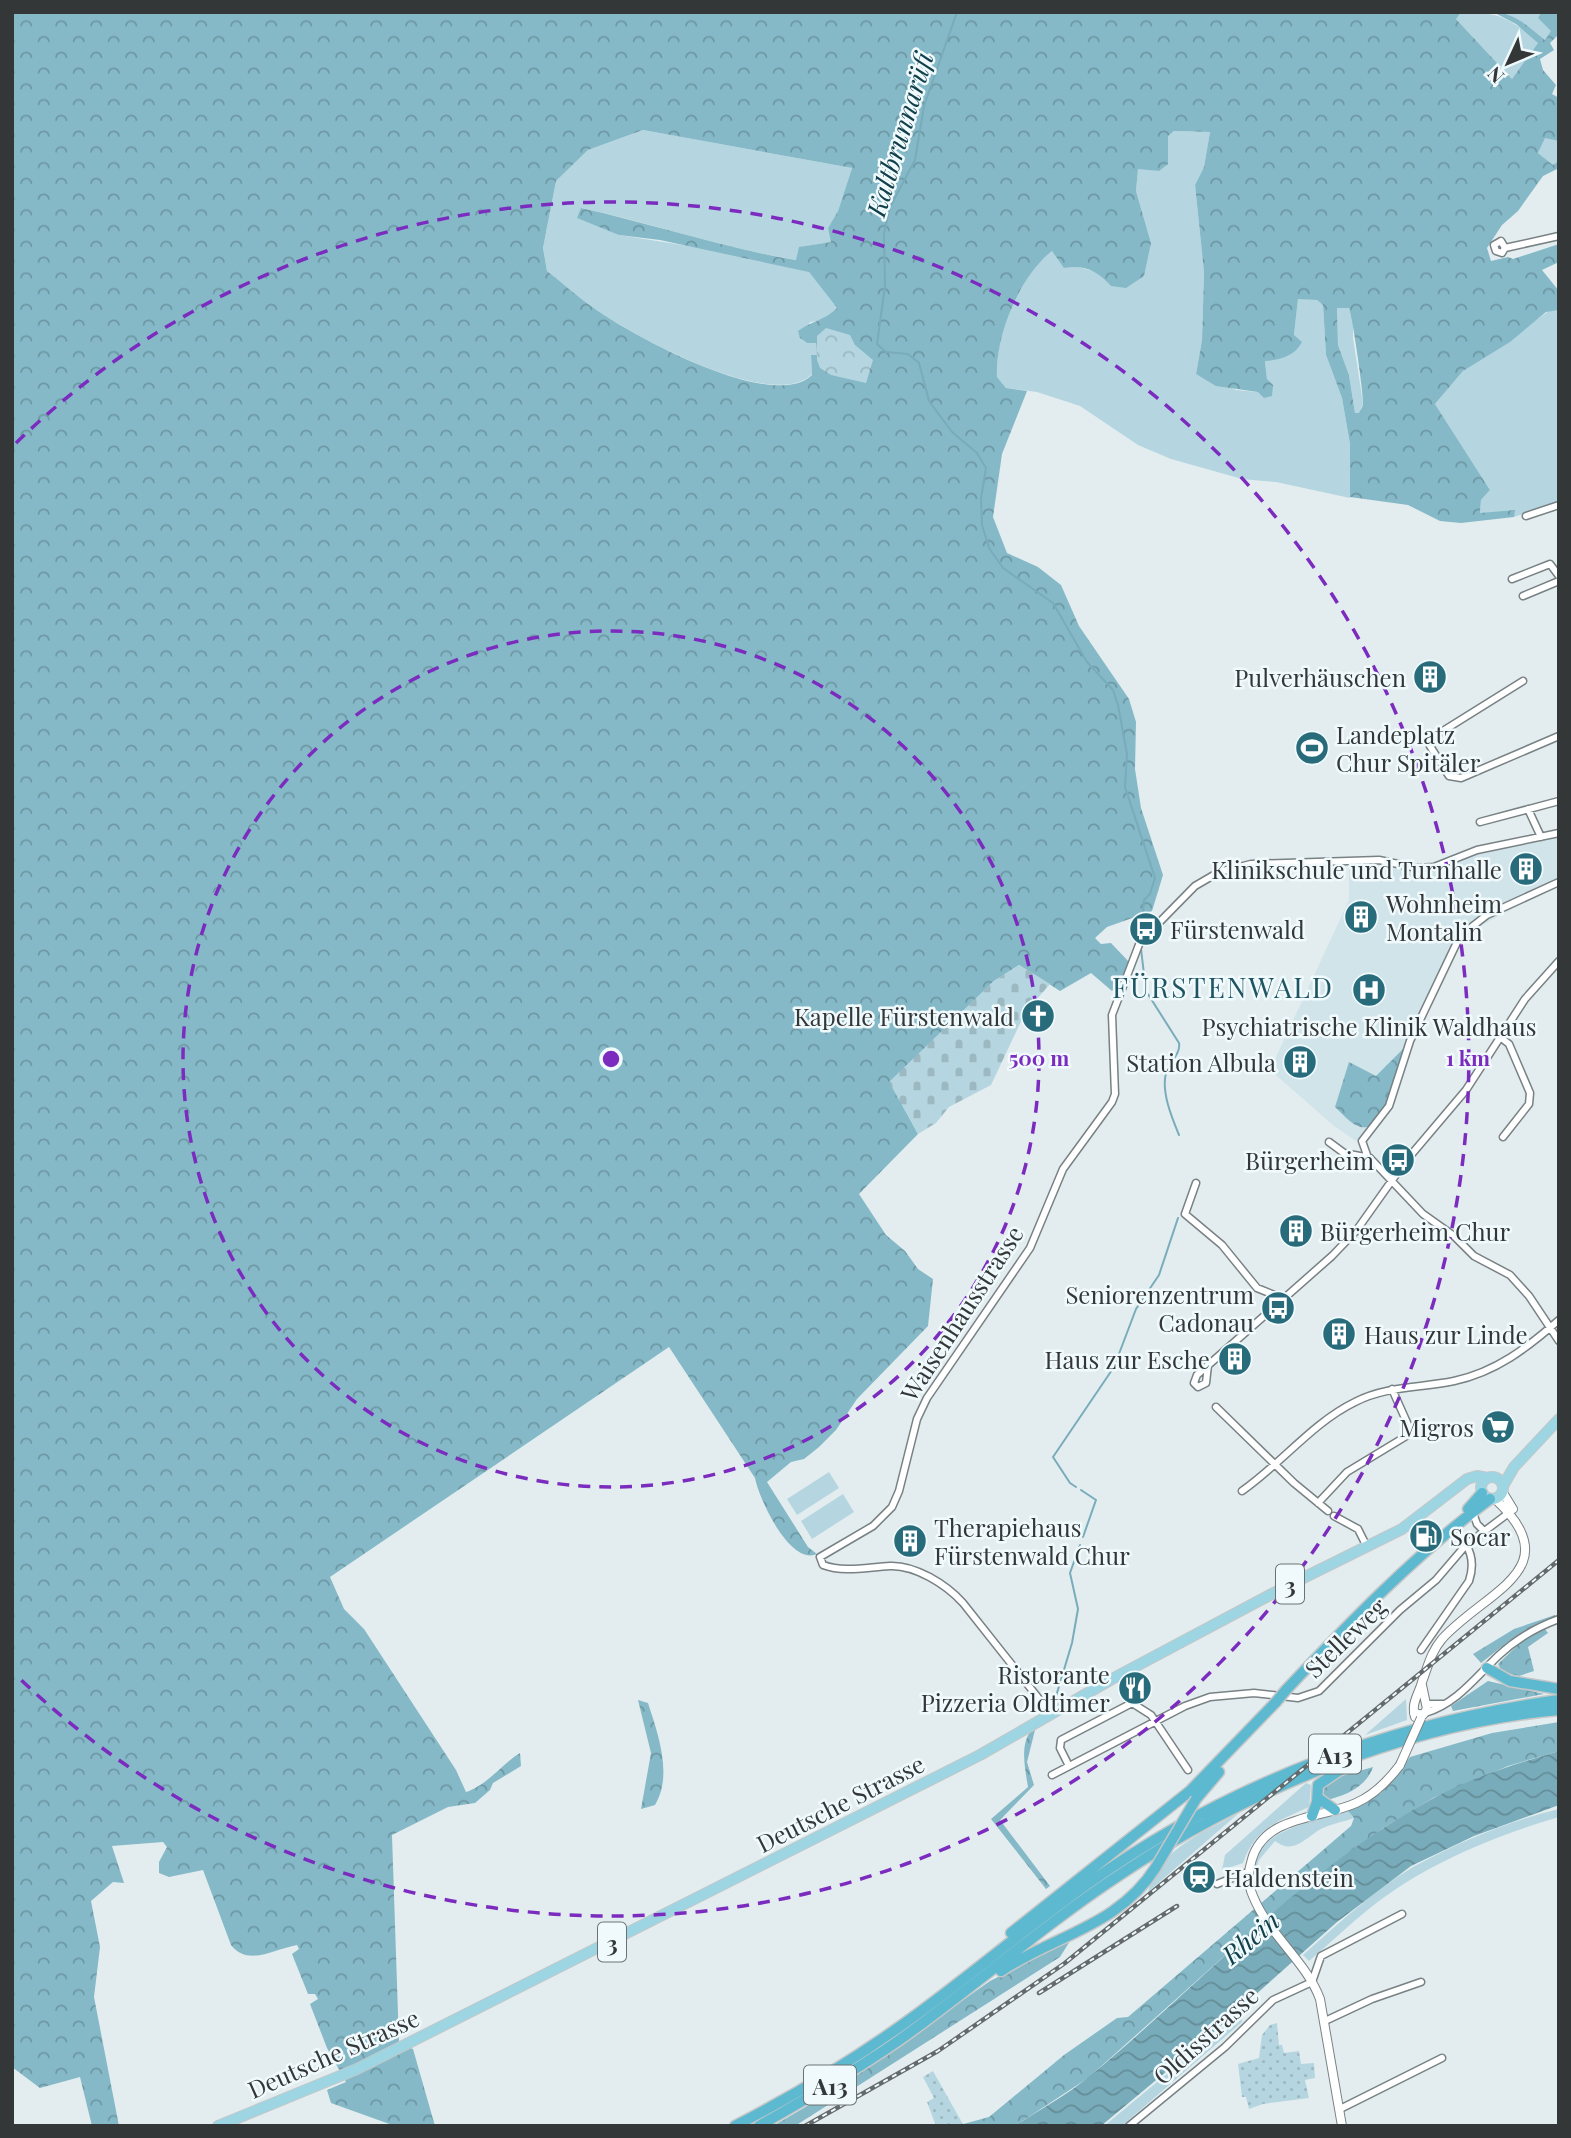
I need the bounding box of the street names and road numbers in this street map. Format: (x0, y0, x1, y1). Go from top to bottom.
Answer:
street label: Waisenhausstrasse (892, 1219, 1030, 1408)
road number: 3 (1276, 1564, 1304, 1604)
street label: Stelleweg (1297, 1590, 1393, 1684)
road number: A13 (1309, 1735, 1361, 1774)
street label: Deutsche Strasse (751, 1747, 929, 1859)
road number: 3 (598, 1923, 626, 1962)
street label: Oldisstrasse (1145, 1979, 1265, 2091)
street label: Deutsche Strasse (242, 2001, 424, 2105)
road number: A13 (804, 2066, 856, 2104)

